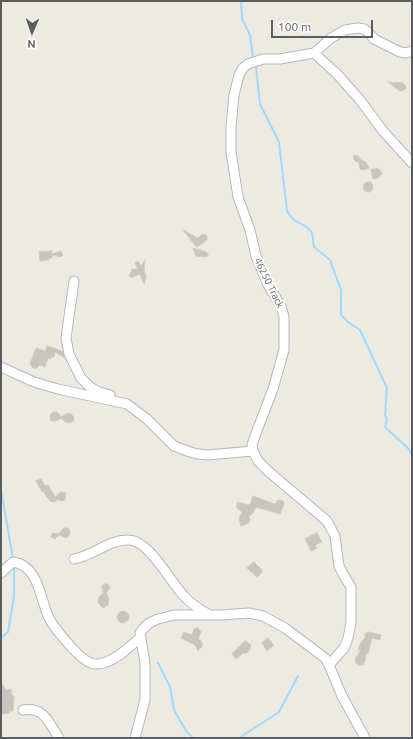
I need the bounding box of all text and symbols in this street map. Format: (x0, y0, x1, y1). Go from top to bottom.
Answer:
north arrow (12, 12, 52, 52)
scale bar (273, 12, 375, 38)
text: 100 m (278, 20, 311, 33)
text: N (27, 38, 36, 50)
street label: 46250 Track (252, 256, 286, 310)

